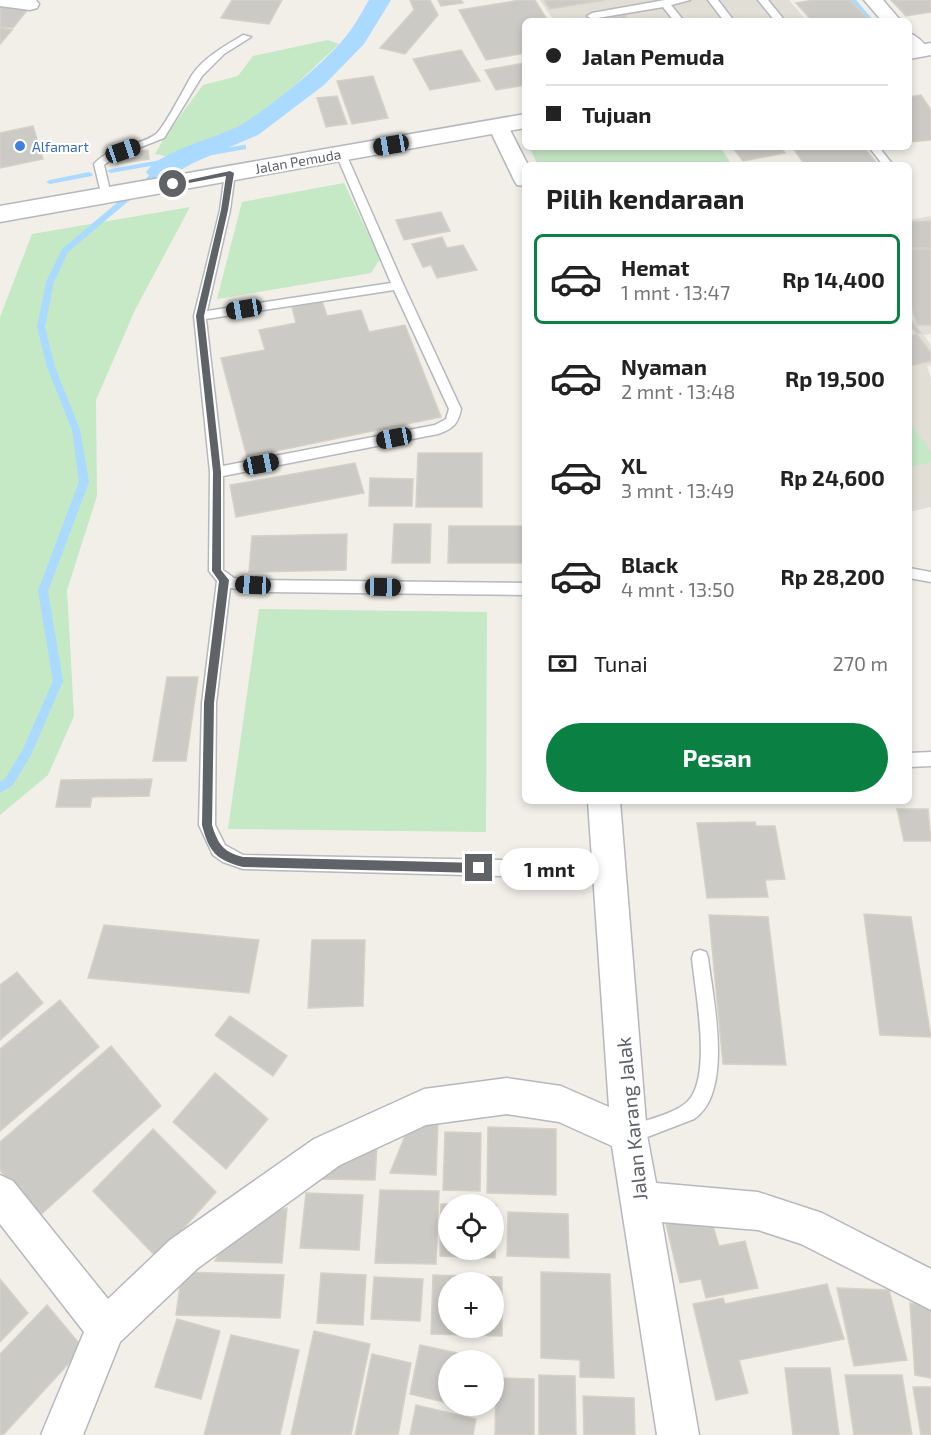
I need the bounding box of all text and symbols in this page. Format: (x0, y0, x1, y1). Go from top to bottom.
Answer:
text: Jalan Pemuda (582, 43, 725, 69)
text: Tujuan (582, 101, 651, 127)
car (372, 133, 410, 157)
car (103, 137, 143, 165)
place label: Alfamart (32, 138, 89, 155)
marker: Alfamart (13, 139, 27, 153)
street label: Jalan Pemuda (254, 145, 342, 177)
route start (159, 170, 186, 197)
text: Pilih kendaraan (546, 182, 745, 214)
icon: car (549, 252, 603, 306)
text: Hemat (621, 254, 690, 280)
text: Rp 14,400 (782, 266, 885, 292)
text: 1 mnt · 13:47 (621, 280, 730, 304)
car (225, 297, 263, 321)
icon: car (549, 351, 603, 405)
text: Nyaman (621, 353, 707, 379)
text: Rp 19,500 (785, 365, 885, 391)
text: 2 mnt · 13:48 (621, 379, 735, 403)
car (375, 426, 413, 450)
icon: car (549, 450, 603, 504)
car (242, 452, 280, 476)
text: XL (621, 452, 647, 478)
text: Rp 24,600 (780, 464, 885, 490)
text: 3 mnt · 13:49 (621, 478, 735, 502)
icon: car (549, 549, 603, 603)
text: Black (621, 551, 678, 577)
text: Rp 28,200 (780, 563, 885, 589)
car (235, 575, 271, 595)
text: 4 mnt · 13:50 (621, 577, 735, 601)
car (365, 578, 401, 596)
icon: cash (546, 647, 579, 680)
text: Tunai (594, 650, 648, 676)
text: 270 m (832, 651, 888, 675)
button: Pesan (546, 723, 888, 792)
callout: 1 mnt (500, 847, 599, 889)
route end (465, 854, 492, 881)
text: 1 mnt (524, 857, 575, 881)
street label: Jalan Karang Jalak (610, 1036, 652, 1202)
map controls (438, 1194, 504, 1416)
button: locate (438, 1194, 504, 1260)
button: + (438, 1272, 504, 1338)
button: − (438, 1350, 504, 1416)

